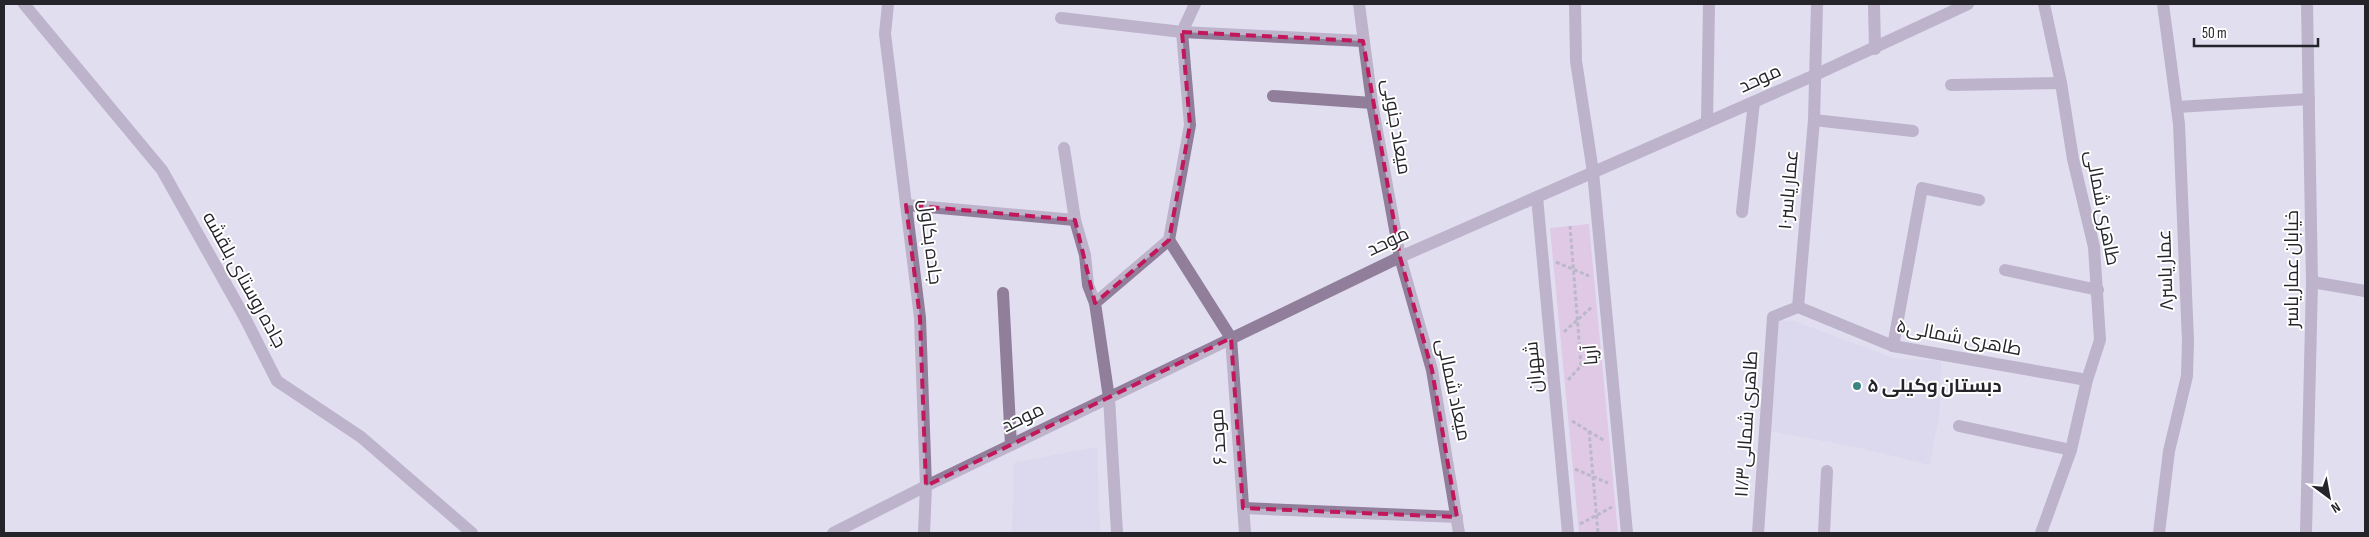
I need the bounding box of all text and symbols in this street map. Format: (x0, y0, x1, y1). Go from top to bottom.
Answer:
scale bar (2194, 15, 2318, 47)
text: 50 m (2202, 24, 2227, 43)
street label: موحد (1735, 60, 1785, 98)
street label: میعاد جنوبی (1376, 77, 1416, 177)
street label: طاهری شمالی (2080, 148, 2124, 268)
street label: عمار یاسر۱۰ (1774, 149, 1804, 231)
street label: جاده بکاول (913, 198, 947, 286)
street label: جاده روستای بلقشه (197, 208, 291, 352)
street label: خیابان عمار یاسر (2281, 210, 2304, 329)
street label: موحد (1363, 222, 1413, 262)
street label: عمار یاسر۸ (2153, 229, 2179, 311)
street label: طاهری شمالی۵ (1894, 315, 2024, 361)
street label: میعاد شمالی (1431, 337, 1475, 443)
street label: شهران (1520, 340, 1548, 394)
street label: آریا (1579, 344, 1603, 366)
street label: طاهری شمالی۱۱/۳ (1730, 350, 1764, 498)
place label: دبستان وکیلی ۵ (1867, 375, 2002, 398)
marker: دبستان وکیلی ۵ (1851, 380, 1863, 392)
street label: موحد (998, 398, 1048, 438)
street label: موحد ۶ (1206, 408, 1232, 466)
north arrow (2304, 472, 2354, 522)
text: N (2328, 498, 2343, 517)

